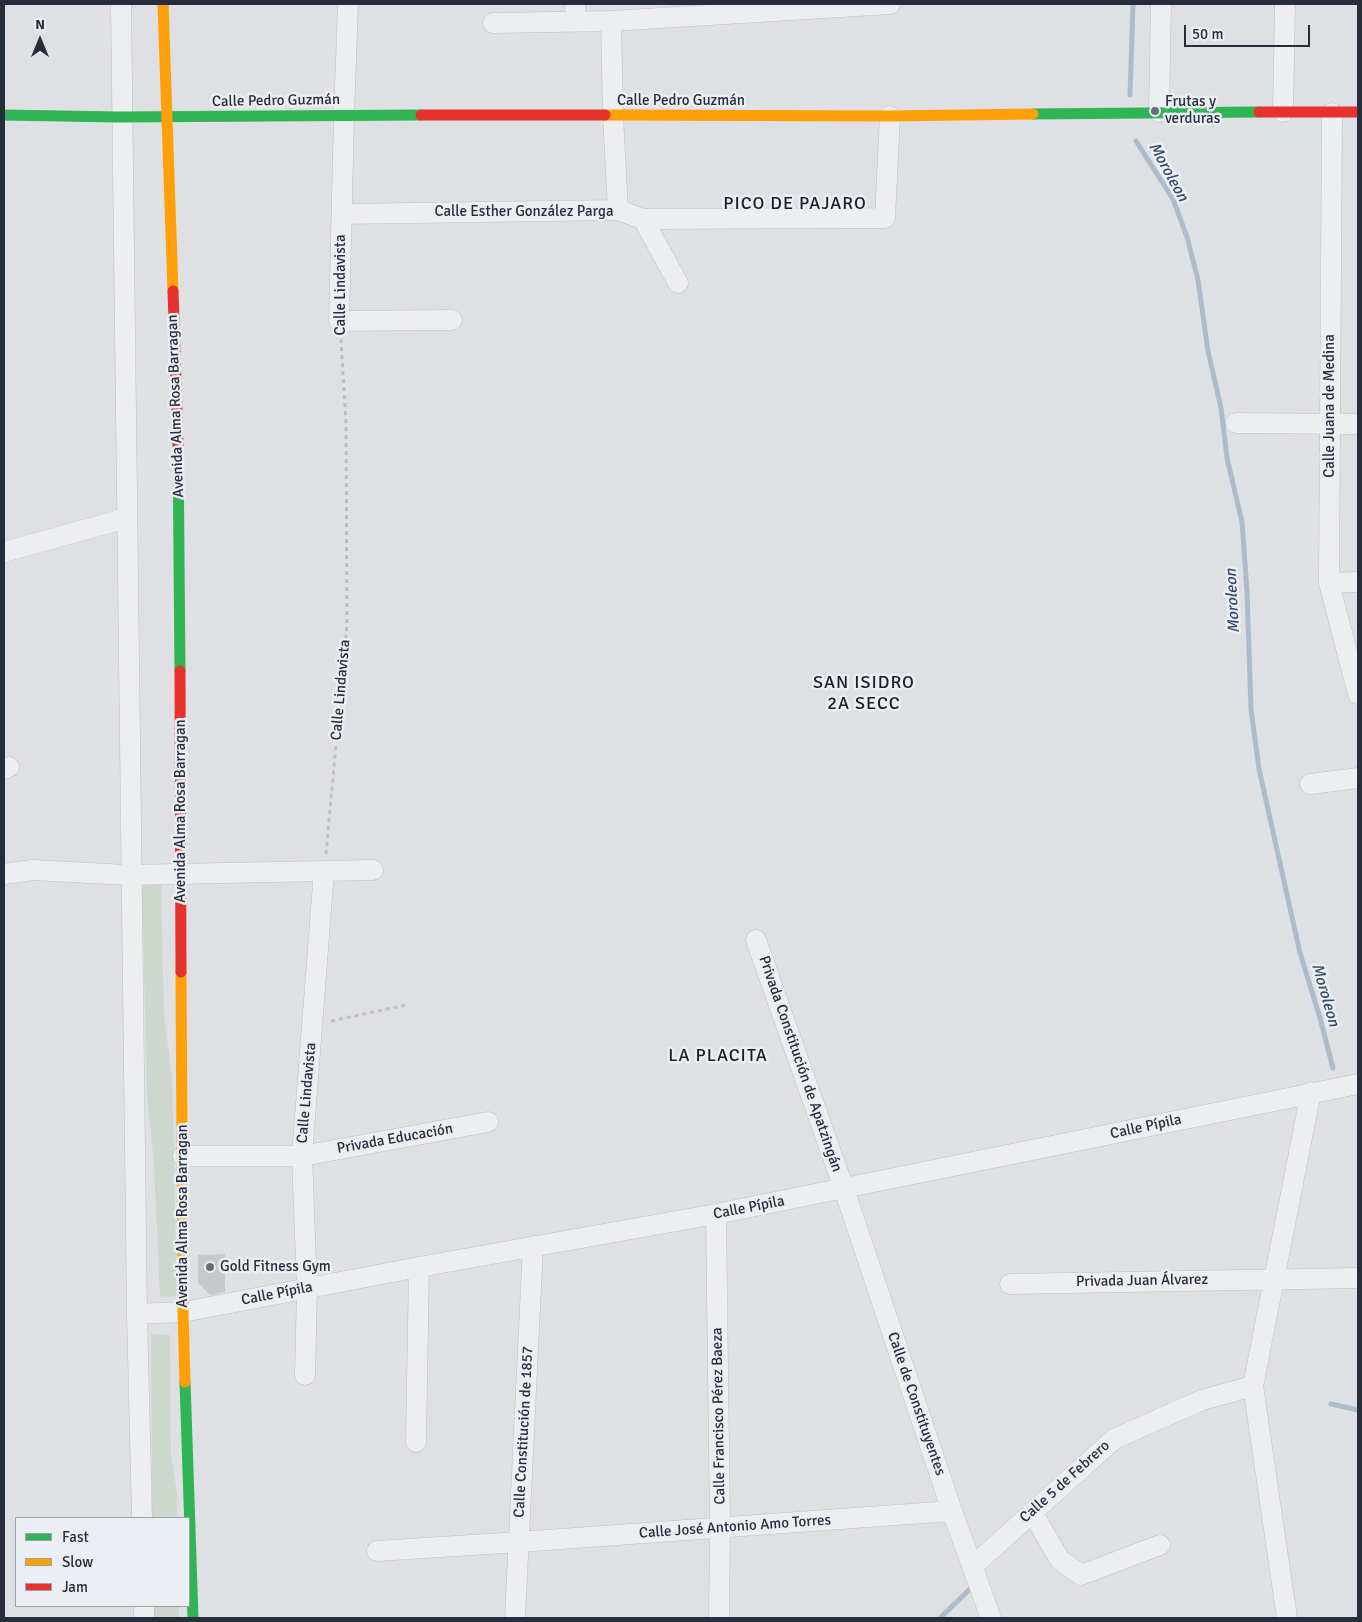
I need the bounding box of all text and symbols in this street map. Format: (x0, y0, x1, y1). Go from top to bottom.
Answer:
north arrow (15, 15, 65, 65)
scale bar (1187, 15, 1313, 47)
text: N (35, 16, 45, 33)
text: 50 m (1192, 25, 1223, 43)
street label: Calle Pedro Guzmán (212, 91, 340, 111)
street label: Calle Pedro Guzmán (617, 92, 745, 110)
place label: Frutas y verduras (1165, 93, 1220, 128)
marker: Frutas y verduras (1149, 105, 1161, 117)
water label: Moroleon (1144, 139, 1192, 205)
district label: PICO DE PAJARO (722, 193, 868, 215)
street label: Calle Esther González Parga (434, 203, 614, 221)
street label: Calle Lindavista (332, 234, 350, 336)
street label: Avenida Alma Rosa Barragan (164, 314, 188, 498)
street label: Calle Juana de Medina (1321, 334, 1339, 478)
water label: Moroleon (1222, 568, 1244, 634)
street label: Calle Lindavista (328, 639, 354, 741)
district label: SAN ISIDRO 2A SECC (812, 672, 916, 714)
street label: Avenida Alma Rosa Barragan (172, 719, 190, 903)
street label: Privada Constitución de Apatzingán (754, 954, 846, 1174)
water label: Moroleon (1307, 961, 1343, 1029)
street label: Calle Lindavista (294, 1042, 320, 1144)
district label: LA PLACITA (667, 1045, 769, 1067)
street label: Calle Pípila (1109, 1111, 1183, 1143)
street label: Privada Educación (336, 1120, 454, 1158)
street label: Avenida Alma Rosa Barragan (174, 1124, 192, 1308)
street label: Calle Pípila (712, 1192, 786, 1224)
place label: Gold Fitness Gym (220, 1258, 331, 1276)
marker: Gold Fitness Gym (204, 1261, 216, 1273)
street label: Privada Juan Álvarez (1076, 1271, 1208, 1291)
street label: Calle Pípila (240, 1278, 314, 1310)
street label: Calle Francisco Pérez Baeza (708, 1327, 730, 1505)
street label: Calle de Constituyentes (883, 1330, 949, 1478)
street label: Calle Constitución de 1857 (511, 1346, 537, 1518)
street label: Calle 5 de Febrero (1016, 1437, 1114, 1527)
street label: Calle José Antonio Amo Torres (638, 1511, 832, 1543)
legend (15, 1517, 190, 1607)
text: Fast (62, 1528, 89, 1546)
text: Slow (62, 1553, 93, 1571)
text: Jam (62, 1578, 88, 1596)

